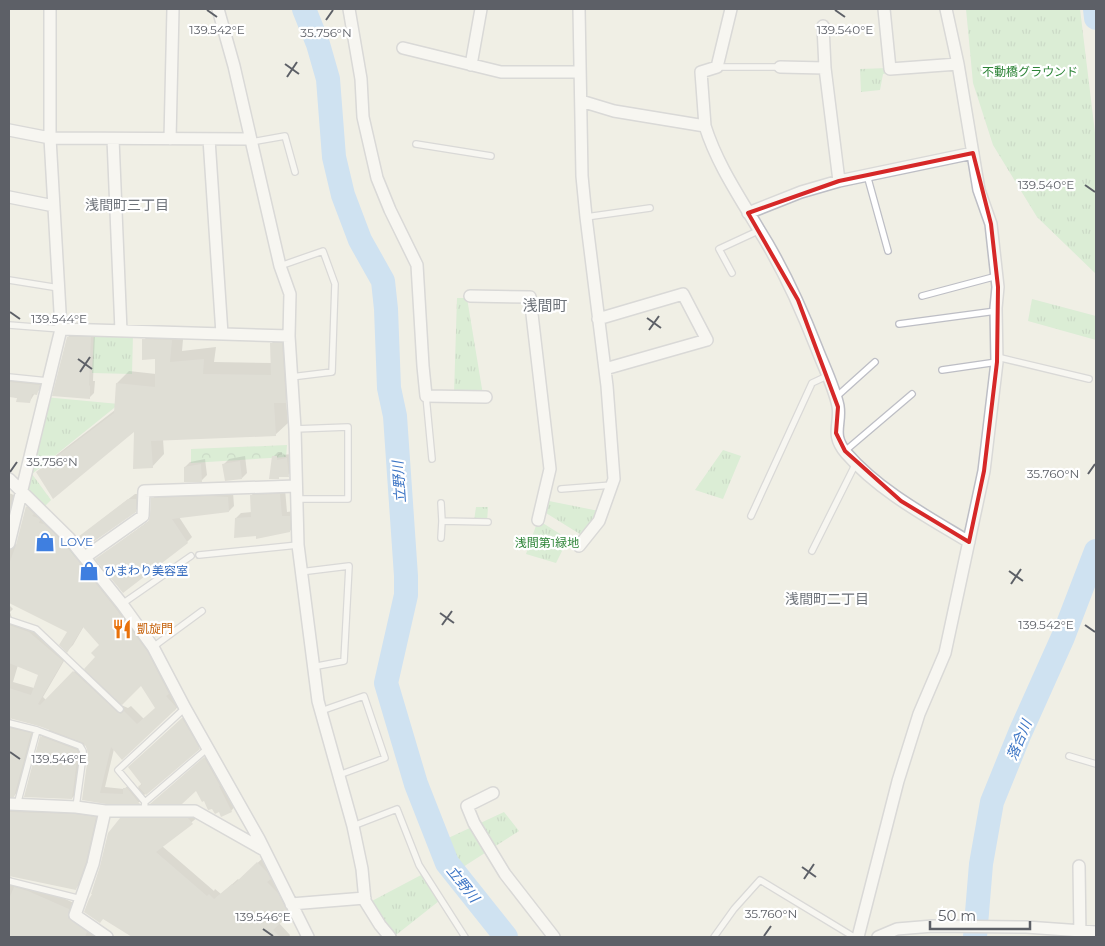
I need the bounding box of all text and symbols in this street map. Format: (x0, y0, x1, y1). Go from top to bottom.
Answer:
text: 139.542°E (189, 22, 245, 37)
text: 139.540°E (817, 22, 873, 37)
text: 35.756°N (300, 25, 352, 40)
park label: 不動橋グラウンド (982, 64, 1078, 79)
text: 139.540°E (1018, 177, 1074, 192)
district label: 浅間町三丁目 (85, 196, 169, 214)
district label: 浅間町 (522, 296, 568, 315)
text: 139.544°E (31, 311, 87, 326)
text: 35.756°N (26, 454, 78, 469)
water label: 立野川 (388, 458, 409, 504)
text: 35.760°N (1027, 466, 1079, 481)
shop icon: LOVE (34, 531, 56, 553)
place label: LOVE (60, 534, 93, 549)
park label: 浅間第1緑地 (515, 535, 579, 550)
shop icon: ひまわり美容室 (78, 560, 100, 582)
place label: ひまわり美容室 (104, 563, 188, 578)
district label: 浅間町二丁目 (785, 590, 869, 608)
text: 139.542°E (1018, 617, 1074, 632)
restaurant icon: 凱旋門 (111, 618, 133, 640)
place label: 凱旋門 (137, 621, 173, 636)
water label: 落合川 (1003, 715, 1036, 763)
text: 139.546°E (31, 751, 87, 766)
water label: 立野川 (443, 862, 484, 908)
scale bar (930, 898, 1030, 930)
text: 35.760°N (745, 906, 797, 921)
text: 50 m (938, 906, 976, 925)
text: 139.546°E (235, 909, 291, 924)

